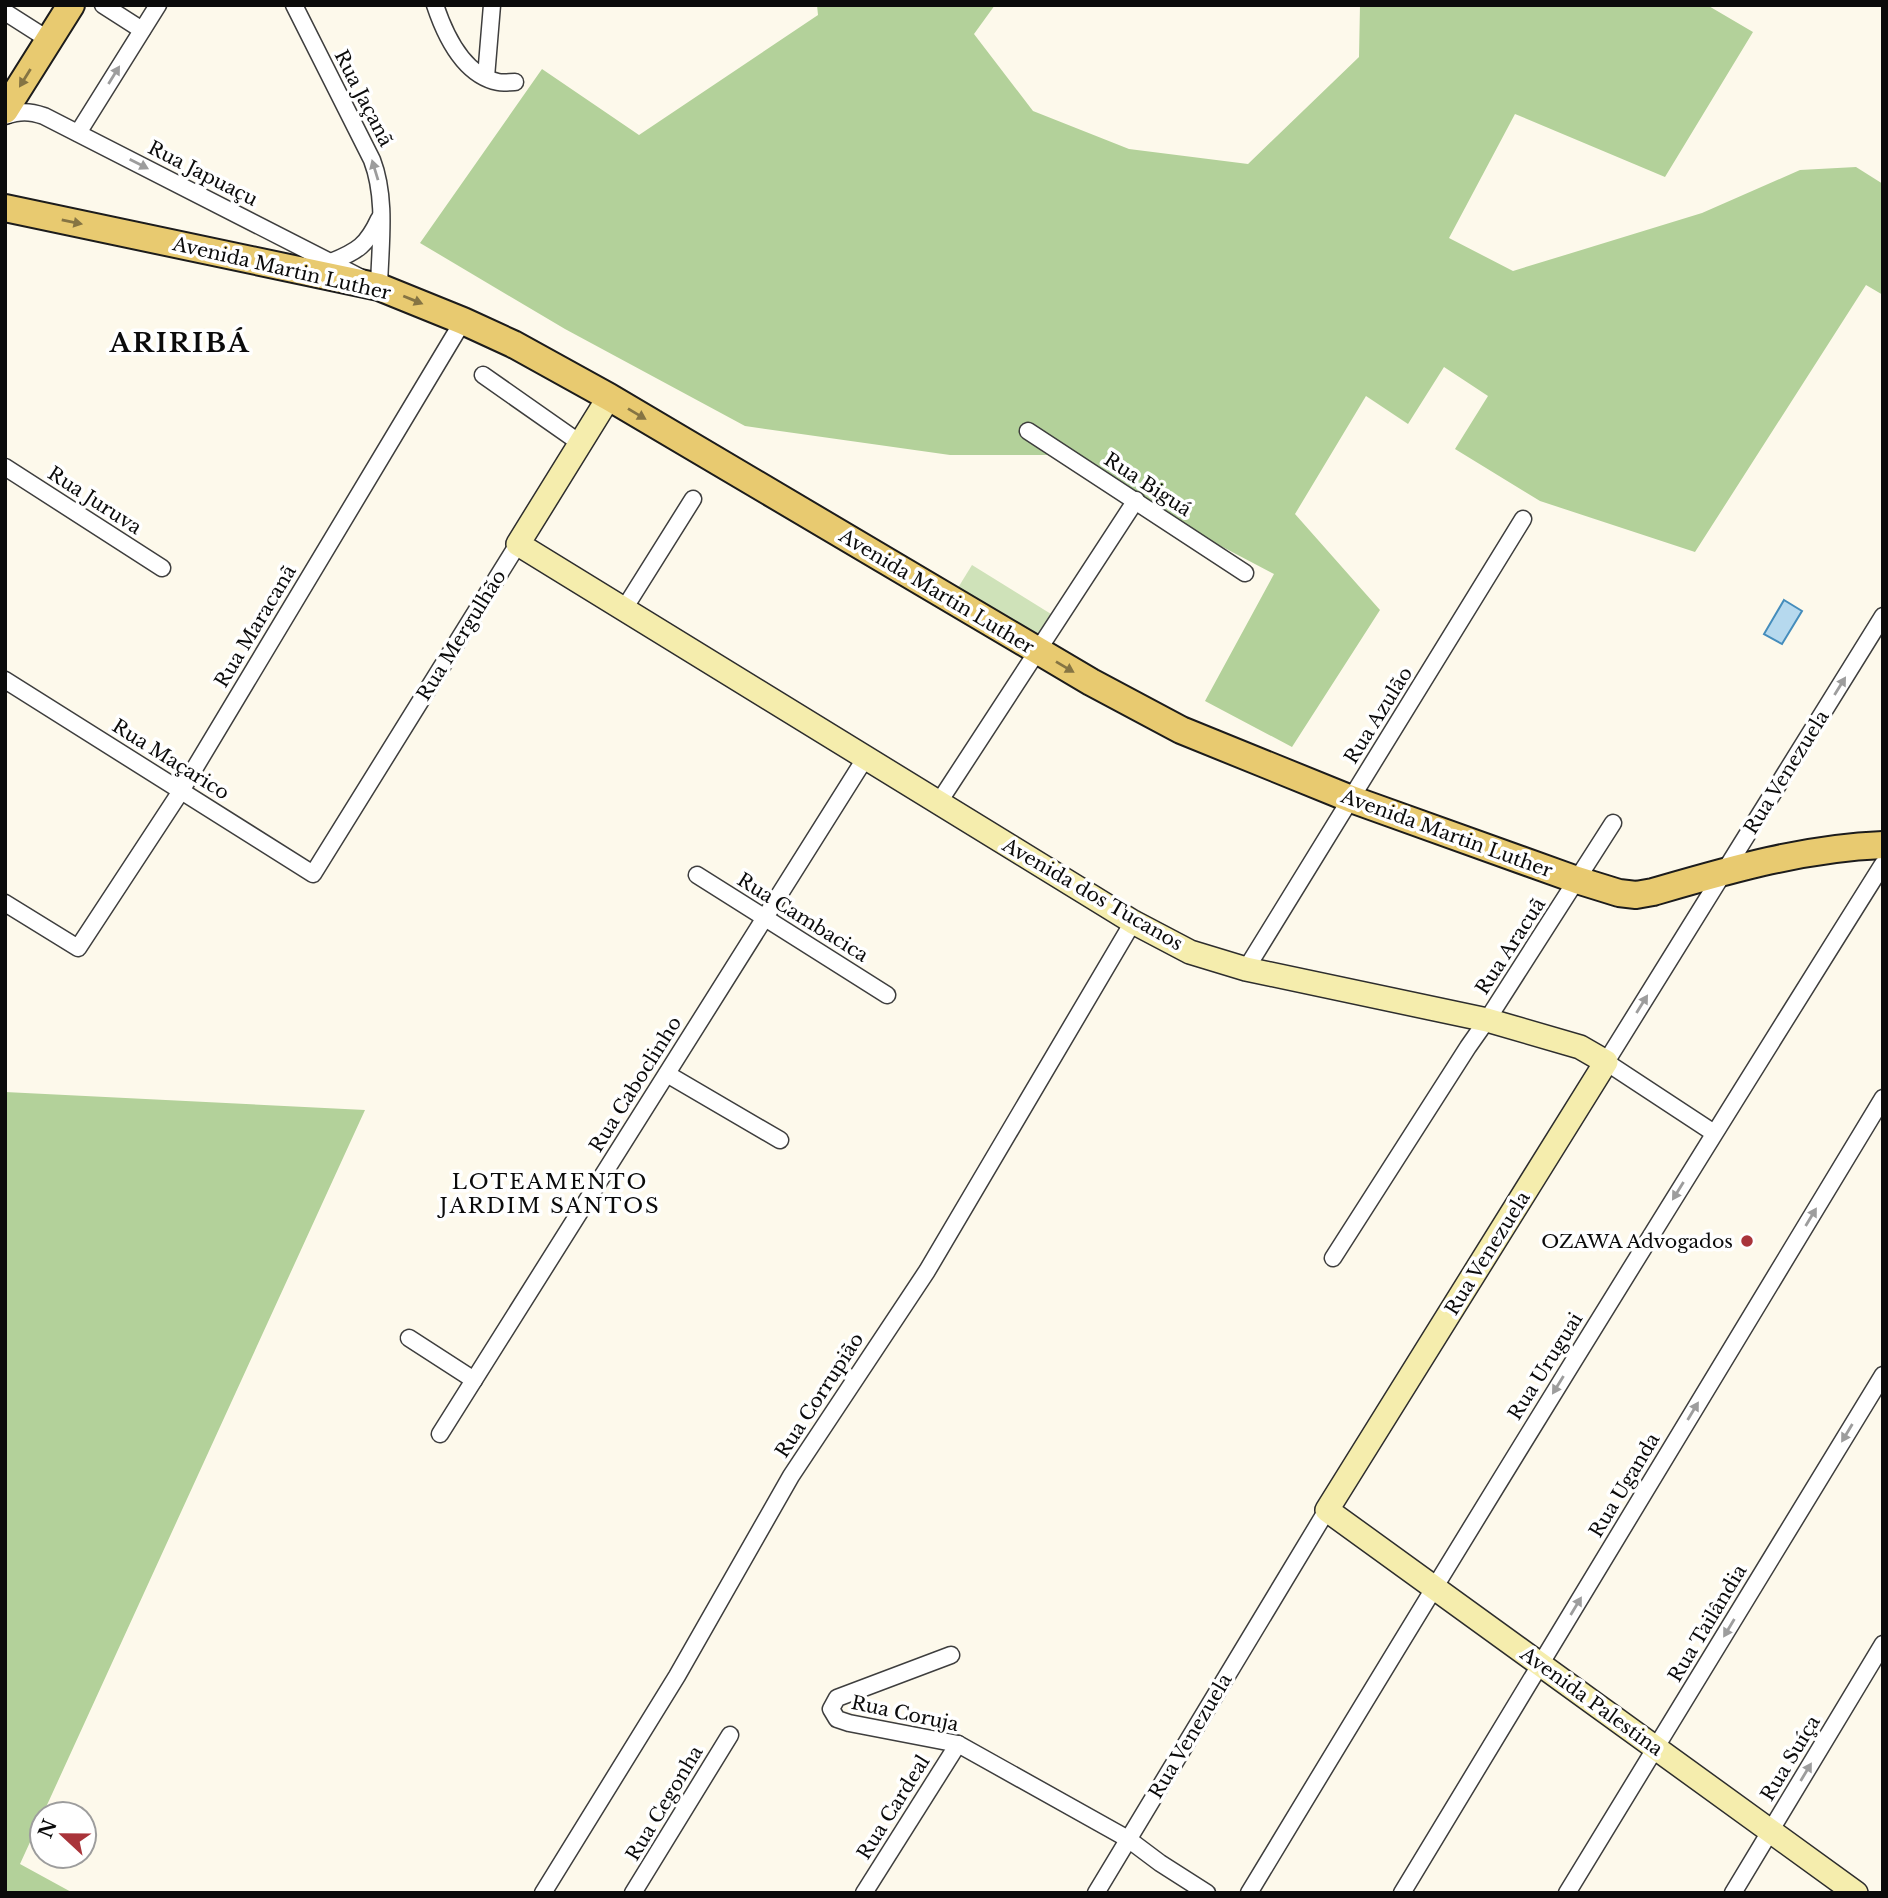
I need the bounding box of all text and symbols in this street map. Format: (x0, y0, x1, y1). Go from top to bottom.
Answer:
street label: Rua Jaçanã (329, 46, 398, 151)
one-way arrow (108, 66, 121, 85)
one-way arrow (18, 69, 31, 88)
street label: Rua Japuaçu (144, 136, 262, 211)
one-way arrow (129, 159, 149, 170)
one-way arrow (370, 160, 380, 181)
one-way arrow (61, 216, 83, 227)
street label: Avenida Martin Luther (170, 232, 393, 305)
one-way arrow (402, 295, 423, 306)
district label: ARIRIBÁ (108, 327, 251, 359)
one-way arrow (628, 407, 647, 420)
street label: Rua Biguá (1100, 448, 1196, 521)
street label: Rua Juruva (44, 462, 146, 539)
street label: Avenida Martin Luther (834, 524, 1038, 659)
street label: Rua Maracanã (210, 561, 301, 692)
street label: Rua Mergulhão (412, 566, 511, 705)
one-way arrow (1055, 661, 1074, 673)
street label: Rua Azulão (1340, 663, 1417, 768)
one-way arrow (1833, 676, 1846, 695)
street label: Rua Venezuela (1739, 706, 1834, 838)
street label: Rua Maçarico (108, 714, 233, 805)
street label: Avenida Martin Luther (1337, 784, 1556, 882)
street label: Avenida dos Tucanos (998, 833, 1187, 955)
street label: Rua Cambacica (733, 868, 873, 967)
street label: Rua Aracuã (1471, 893, 1550, 999)
one-way arrow (1635, 994, 1648, 1013)
street label: Rua Caboclinho (584, 1012, 686, 1156)
district label: LOTEAMENTO JARDIM SANTOS (436, 1169, 661, 1219)
one-way arrow (1671, 1182, 1684, 1201)
street label: Rua Venezuela (1440, 1187, 1535, 1319)
one-way arrow (1805, 1207, 1817, 1226)
place label: OZAWA Advogados (1541, 1230, 1733, 1253)
marker: OZAWA Advogados (1739, 1233, 1755, 1249)
street label: Rua Uruguai (1503, 1308, 1588, 1424)
street label: Rua Corrupião (770, 1328, 868, 1462)
one-way arrow (1552, 1375, 1565, 1394)
one-way arrow (1687, 1402, 1700, 1421)
one-way arrow (1841, 1424, 1854, 1443)
street label: Rua Uganda (1584, 1429, 1665, 1542)
street label: Rua Tailândia (1663, 1560, 1752, 1686)
one-way arrow (1569, 1596, 1582, 1615)
one-way arrow (1722, 1618, 1735, 1637)
street label: Avenida Palestina (1515, 1642, 1668, 1761)
street label: Rua Venezuela (1144, 1669, 1237, 1803)
street label: Rua Coruja (849, 1691, 961, 1736)
street label: Rua Suíça (1756, 1711, 1825, 1805)
street label: Rua Cegonha (621, 1741, 708, 1865)
street label: Rua Cardeal (852, 1751, 935, 1864)
one-way arrow (1799, 1763, 1812, 1782)
north arrow (28, 1800, 98, 1870)
text: N (34, 1816, 62, 1841)

